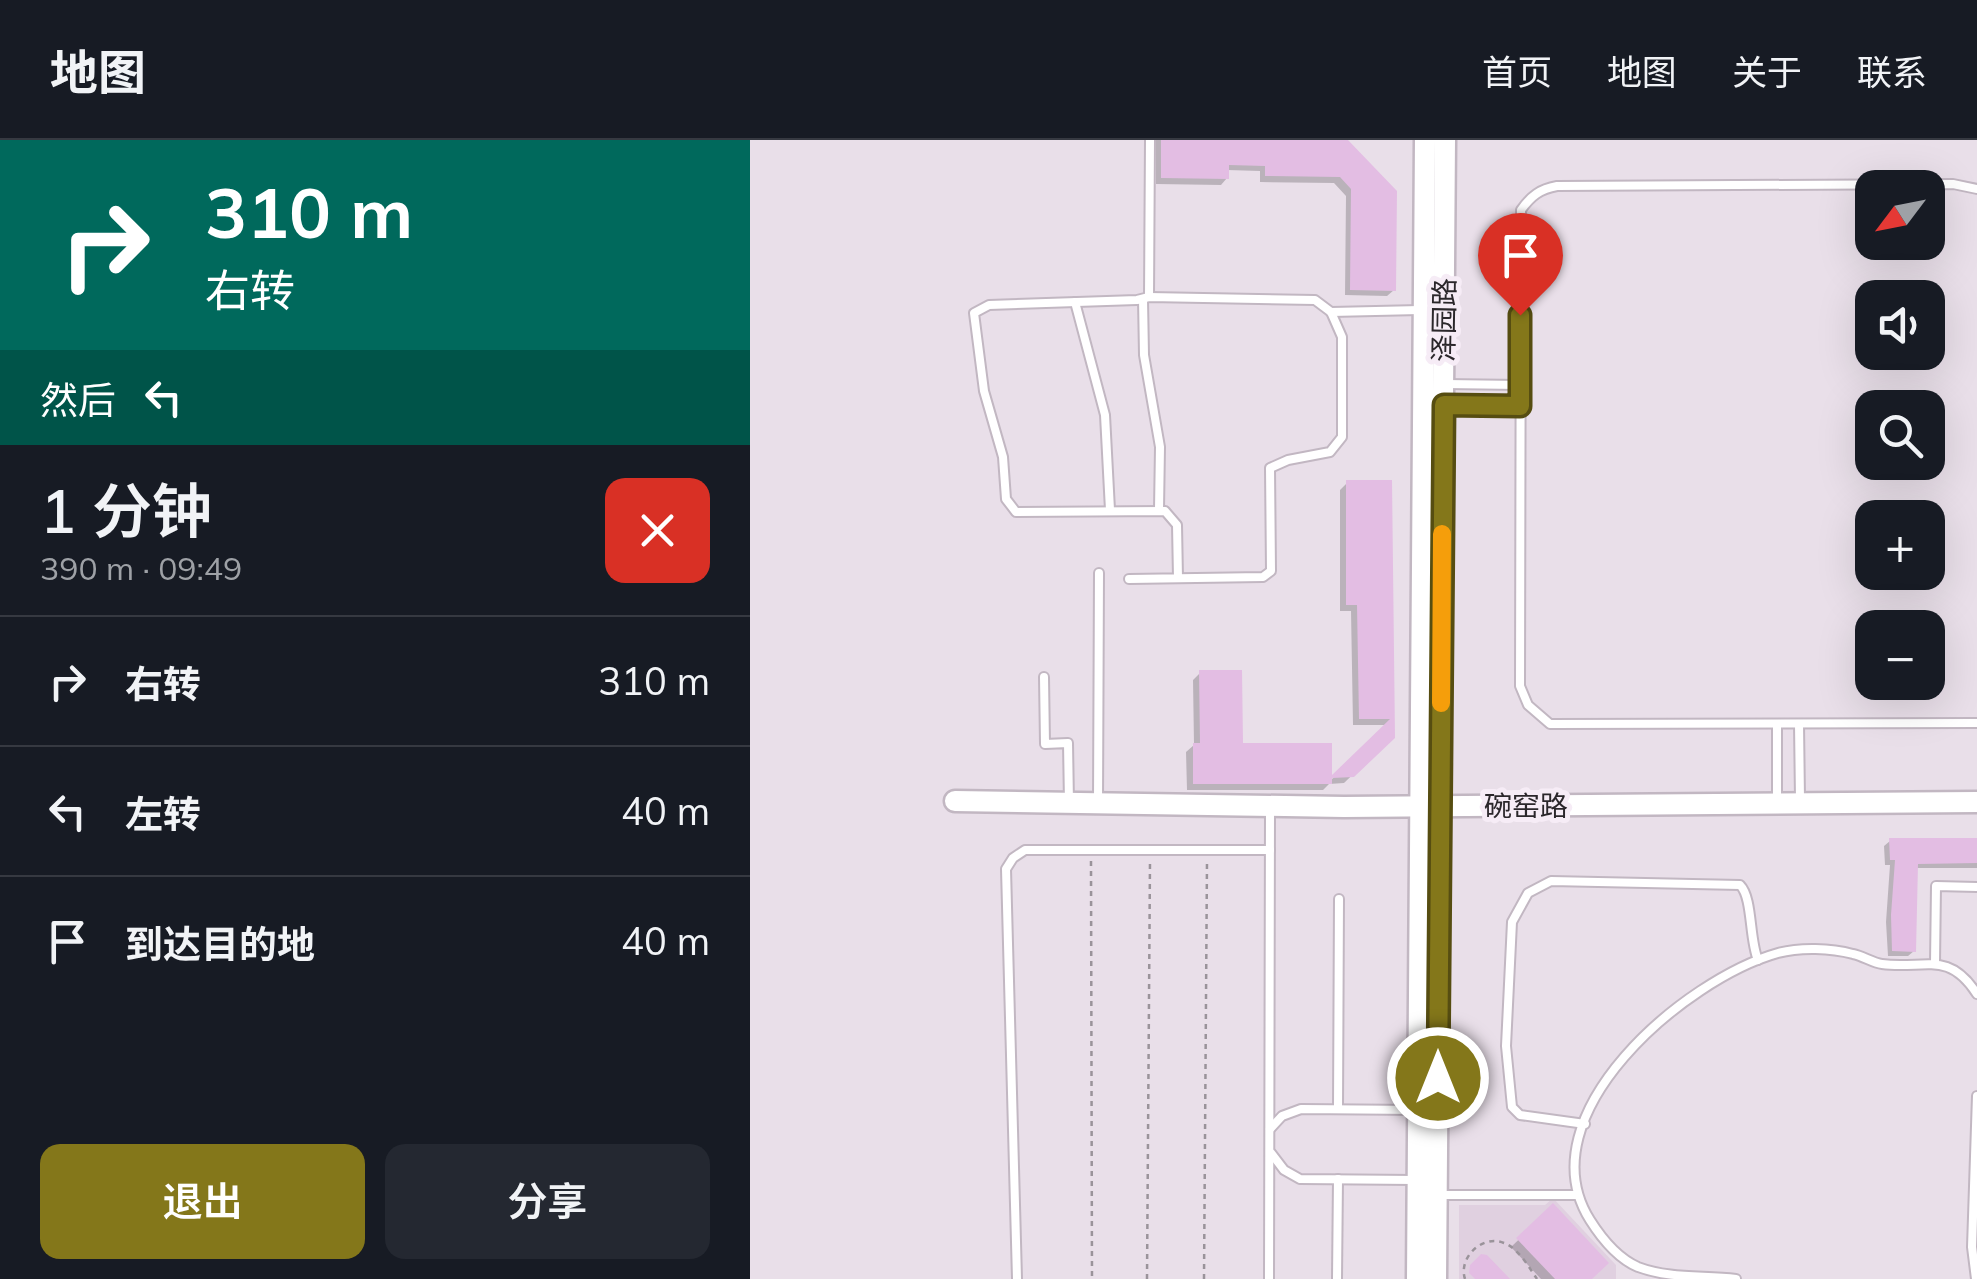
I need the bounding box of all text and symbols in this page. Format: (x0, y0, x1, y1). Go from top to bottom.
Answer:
text: 地图 (50, 42, 146, 102)
text: 首页 (1482, 50, 1552, 94)
text: 地图 (1607, 50, 1677, 94)
text: 关于 (1732, 50, 1802, 94)
text: 联系 (1857, 50, 1927, 94)
text: 310 m (205, 168, 413, 256)
north arrow (1855, 170, 1945, 260)
map controls (1855, 170, 1945, 700)
icon: right (40, 180, 170, 310)
pin (1478, 213, 1563, 316)
icon: arrive (1493, 228, 1548, 283)
text: 右转 (205, 262, 295, 318)
street label: 泽园路 (1425, 278, 1462, 362)
button: sound (1855, 280, 1945, 370)
icon: left (136, 370, 191, 425)
text: 然后 (40, 376, 116, 424)
button: search (1855, 390, 1945, 480)
text: 1 分钟 (40, 473, 212, 548)
button: close (605, 478, 710, 583)
button: + (1855, 500, 1945, 590)
text: 390 m · 09:49 (40, 548, 242, 588)
button: − (1855, 610, 1945, 700)
icon: right (40, 654, 95, 709)
text: 310 m (598, 657, 710, 705)
text: 右转 (125, 660, 201, 708)
icon: left (40, 784, 95, 839)
text: 40 m (621, 787, 710, 835)
street label: 碗窑路 (1484, 788, 1568, 823)
text: 左转 (125, 790, 201, 838)
icon: arrive (40, 914, 95, 969)
text: 40 m (621, 917, 710, 965)
text: 到达目的地 (125, 920, 315, 968)
position arrow (1386, 1026, 1490, 1130)
button: 退出 (40, 1144, 365, 1259)
button: 分享 (385, 1144, 710, 1259)

